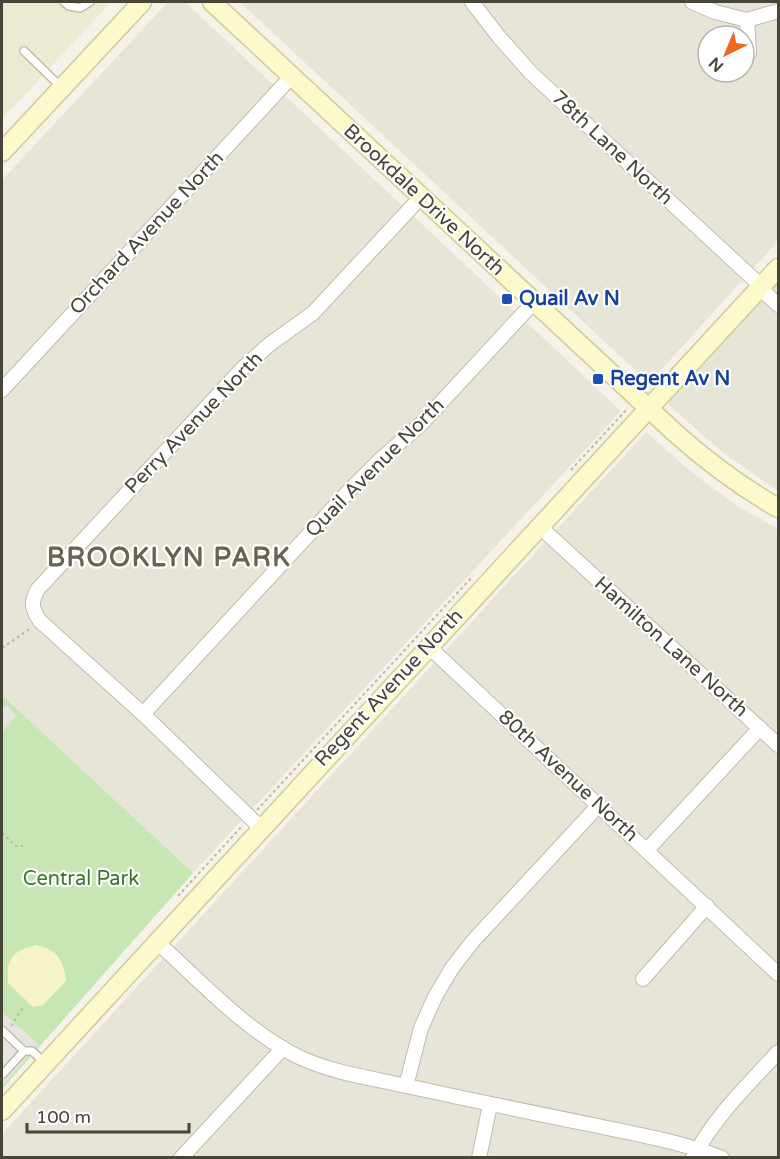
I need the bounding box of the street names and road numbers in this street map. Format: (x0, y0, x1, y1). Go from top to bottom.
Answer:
street label: 78th Lane North (546, 86, 678, 210)
street label: Brookdale Drive North (339, 119, 509, 281)
street label: Orchard Avenue North (65, 146, 229, 320)
street label: Perry Avenue North (120, 347, 268, 499)
street label: Quail Avenue North (300, 393, 450, 543)
street label: Hamilton Lane North (589, 572, 753, 722)
street label: Regent Avenue North (310, 604, 468, 772)
street label: 80th Avenue North (493, 705, 643, 847)

